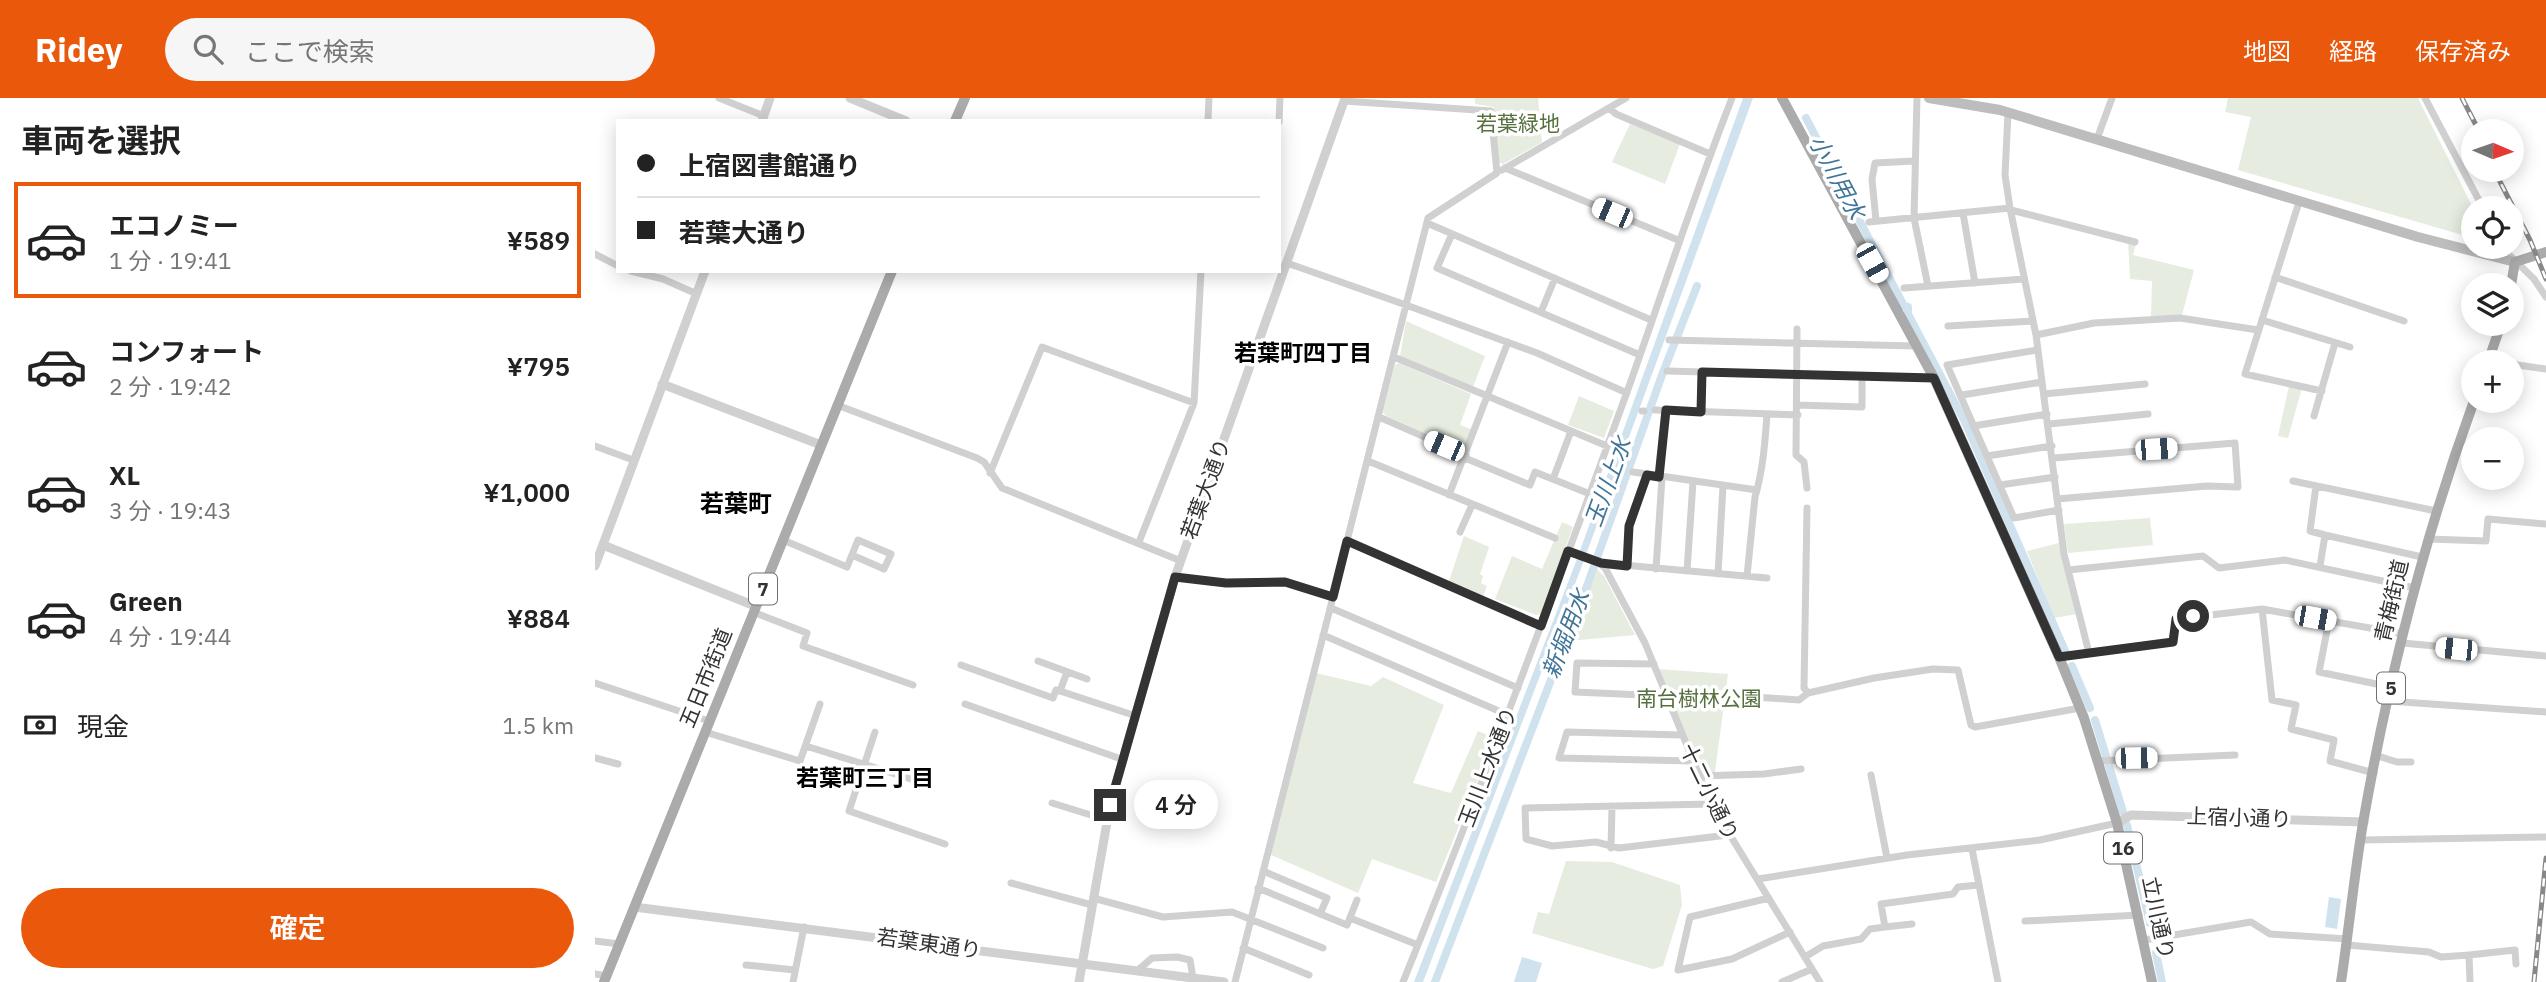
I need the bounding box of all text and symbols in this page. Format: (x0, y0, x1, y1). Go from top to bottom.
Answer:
search box (165, 18, 655, 81)
text: Ridey (35, 28, 123, 71)
icon: search (189, 30, 227, 68)
text: ここで検索 (245, 34, 375, 68)
text: 地図 (2243, 35, 2291, 67)
text: 経路 (2329, 35, 2377, 67)
text: 保存済み (2415, 35, 2511, 67)
park label: 若葉緑地 (1476, 109, 1560, 137)
text: 車両を選択 (21, 119, 181, 161)
north arrow (2461, 119, 2523, 182)
map controls (2461, 119, 2524, 490)
water label: 小川用水 (1803, 129, 1874, 227)
text: 上宿図書館通り (679, 148, 861, 182)
car (1589, 195, 1636, 231)
button: locate (2461, 196, 2524, 259)
text: エコノミー (109, 208, 239, 242)
icon: car (25, 209, 88, 272)
text: 若葉大通り (679, 215, 809, 249)
text: ¥589 (507, 223, 570, 257)
car (1853, 240, 1892, 286)
text: 1 分 · 19:41 (109, 245, 232, 275)
button: layers (2461, 273, 2524, 336)
text: コンフォート (109, 334, 264, 368)
icon: car (25, 335, 88, 398)
district label: 若葉町四丁目 (1234, 337, 1372, 367)
text: ¥795 (507, 349, 570, 383)
button: + (2461, 350, 2524, 413)
text: 2 分 · 19:42 (109, 371, 232, 401)
button: − (2461, 427, 2524, 490)
car (1421, 428, 1468, 464)
water label: 玉川上水 (1577, 430, 1638, 530)
street label: 若葉大通り (1174, 435, 1236, 543)
car (2135, 437, 2178, 461)
text: XL (109, 458, 140, 492)
icon: car (25, 461, 88, 524)
text: ¥1,000 (483, 475, 570, 509)
district label: 若葉町 (700, 487, 772, 519)
text: 3 分 · 19:43 (109, 495, 232, 525)
street label: 青梅街道 (2368, 557, 2414, 645)
road number: 7 (749, 574, 777, 604)
water label: 新堀用水 (1535, 583, 1597, 682)
text: Green (109, 584, 183, 618)
icon: car (25, 587, 88, 650)
route start (2177, 600, 2209, 632)
text: ¥884 (507, 601, 570, 635)
car (2293, 604, 2338, 632)
text: 4 分 · 19:44 (109, 621, 232, 651)
street label: 五日市街道 (672, 624, 738, 732)
car (2435, 636, 2478, 662)
road number: 5 (2377, 673, 2405, 704)
park label: 南台樹林公園 (1636, 684, 1762, 712)
street label: 玉川上水通り (1451, 703, 1523, 830)
icon: cash (21, 706, 59, 744)
text: 現金 (77, 709, 129, 743)
text: 1.5 km (503, 710, 574, 740)
street label: 十二小通り (1674, 738, 1745, 845)
car (2115, 747, 2158, 769)
district label: 若葉町三丁目 (796, 762, 934, 792)
callout: 4 分 (1135, 780, 1219, 830)
route end (1094, 789, 1126, 821)
text: 4 分 (1155, 789, 1197, 819)
street label: 上宿小通り (2186, 801, 2292, 833)
road number: 16 (2104, 832, 2142, 863)
street label: 立川通り (2137, 874, 2181, 962)
button: 確定 (21, 888, 574, 968)
street label: 若葉東通り (875, 922, 983, 964)

